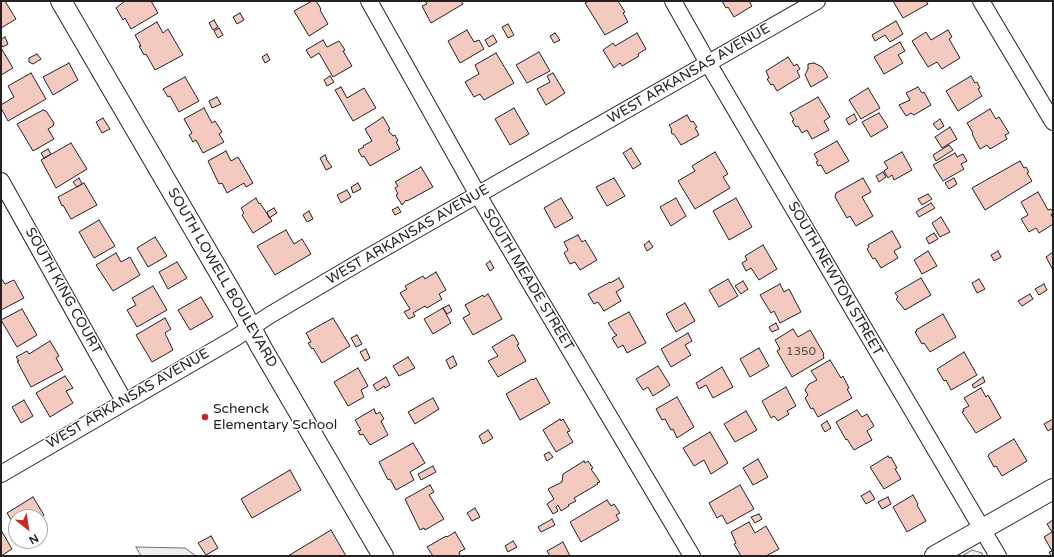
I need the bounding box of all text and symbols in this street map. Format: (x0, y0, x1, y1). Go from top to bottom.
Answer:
street label: WEST ARKANSAS AVENUE (605, 20, 773, 128)
street label: WEST ARKANSAS AVENUE (324, 181, 492, 289)
street label: SOUTH LOWELL BOULEVARD (164, 185, 280, 371)
street label: SOUTH NEWTON STREET (784, 199, 886, 359)
street label: SOUTH MEADE STREET (479, 206, 577, 354)
street label: SOUTH KING COURT (21, 225, 105, 357)
street label: WEST ARKANSAS AVENUE (44, 345, 212, 453)
house number: 1350 (786, 345, 816, 359)
place label: Schenck Elementary School (213, 401, 337, 434)
marker: Schenck Elementary School (200, 412, 210, 422)
north arrow (8, 509, 48, 549)
text: N (27, 531, 41, 547)

